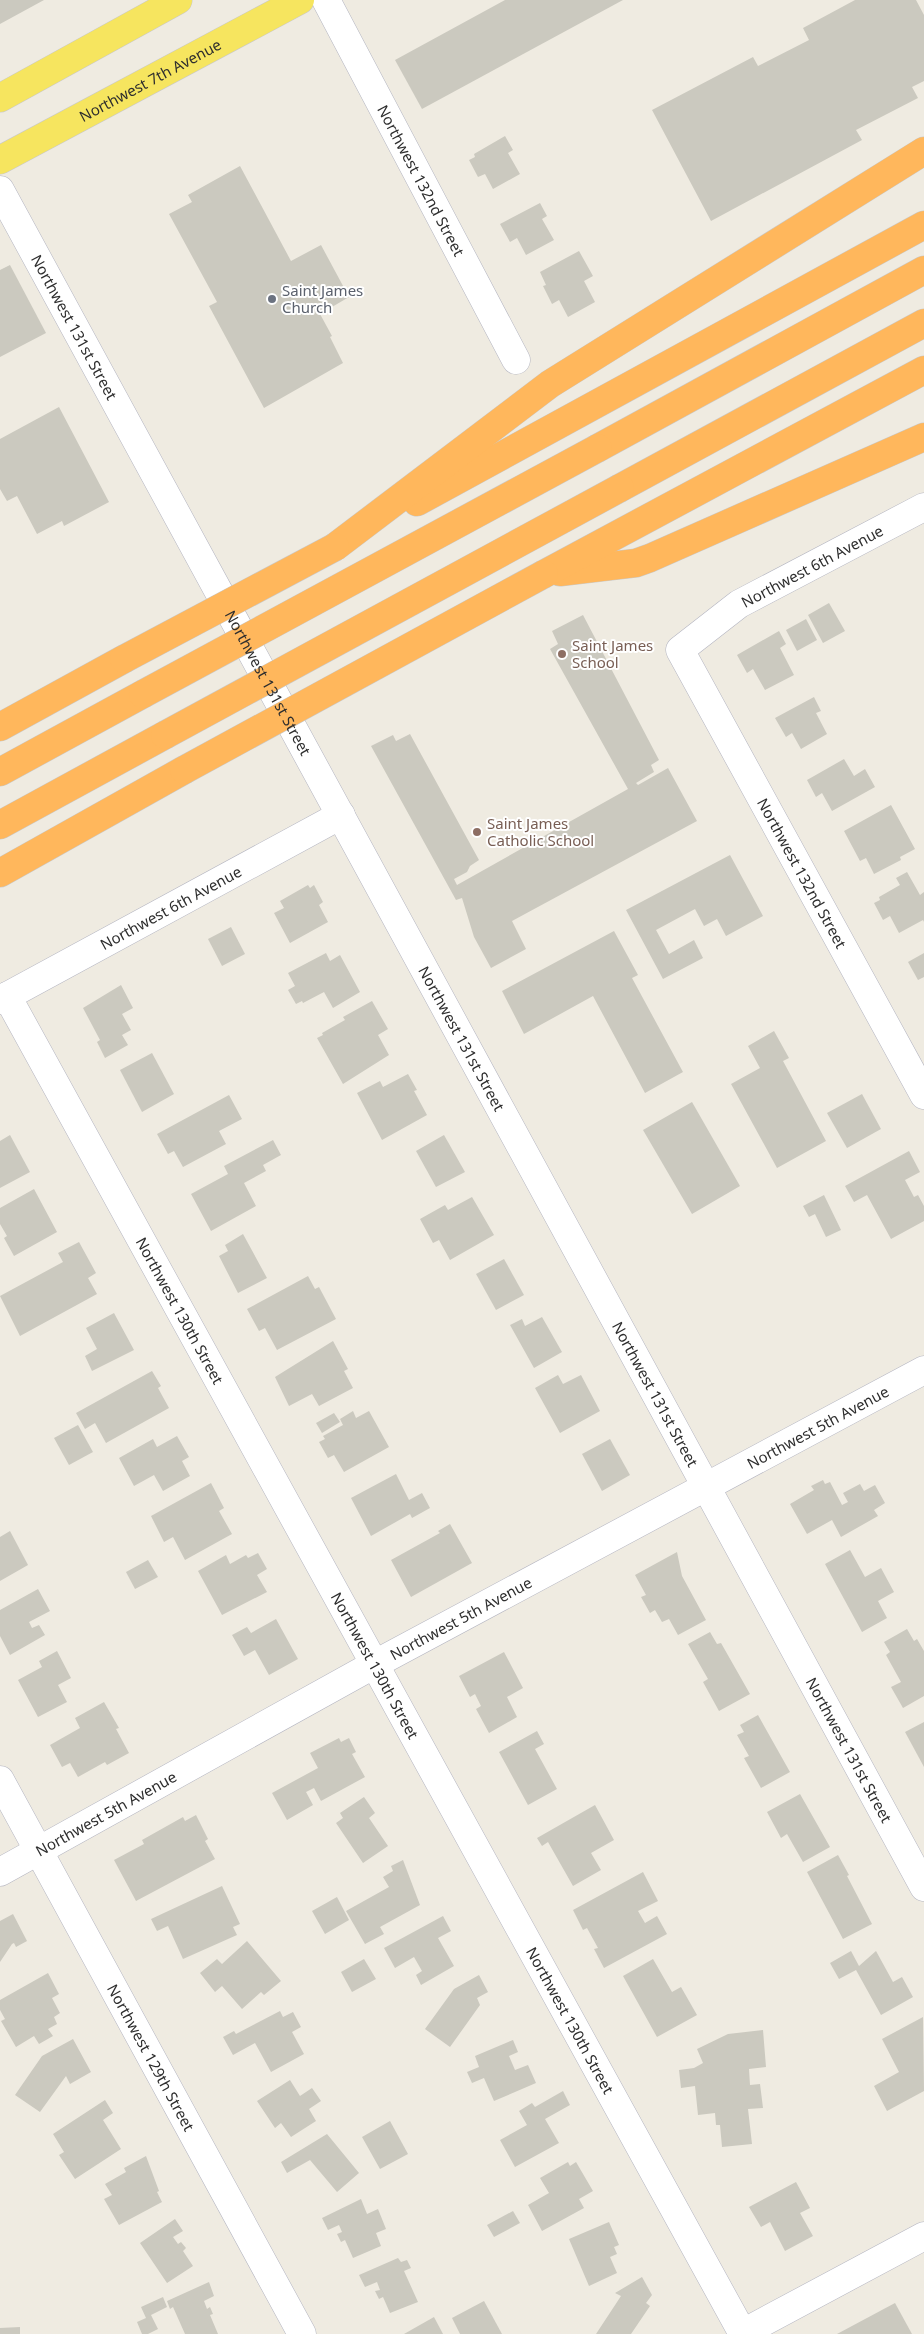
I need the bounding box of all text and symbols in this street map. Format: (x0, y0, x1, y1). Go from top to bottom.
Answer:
street label: Northwest 7th Avenue (76, 34, 224, 126)
street label: Northwest 132nd Street (373, 101, 470, 260)
street label: Northwest 131st Street (27, 251, 122, 404)
place label: Saint James Church (282, 280, 363, 317)
marker: Saint James Church (266, 293, 278, 305)
street label: Northwest 6th Avenue (738, 520, 886, 612)
street label: Northwest 131st Street (221, 607, 316, 759)
place label: Saint James School (572, 635, 653, 672)
marker: Saint James School (556, 648, 568, 660)
street label: Northwest 132nd Street (753, 794, 852, 952)
place label: Saint James Catholic School (487, 813, 594, 850)
marker: Saint James Catholic School (471, 826, 483, 838)
street label: Northwest 6th Avenue (96, 861, 245, 954)
street label: Northwest 131st Street (414, 962, 510, 1115)
street label: Northwest 130th Street (132, 1234, 229, 1388)
street label: Northwest 131st Street (608, 1318, 704, 1471)
street label: Northwest 5th Avenue (743, 1381, 892, 1473)
street label: Northwest 5th Avenue (386, 1572, 535, 1664)
street label: Northwest 130th Street (327, 1589, 424, 1743)
street label: Northwest 131st Street (802, 1674, 897, 1826)
street label: Northwest 5th Avenue (32, 1766, 180, 1860)
street label: Northwest 130th Street (522, 1943, 619, 2098)
street label: Northwest 129th Street (103, 1980, 200, 2135)

